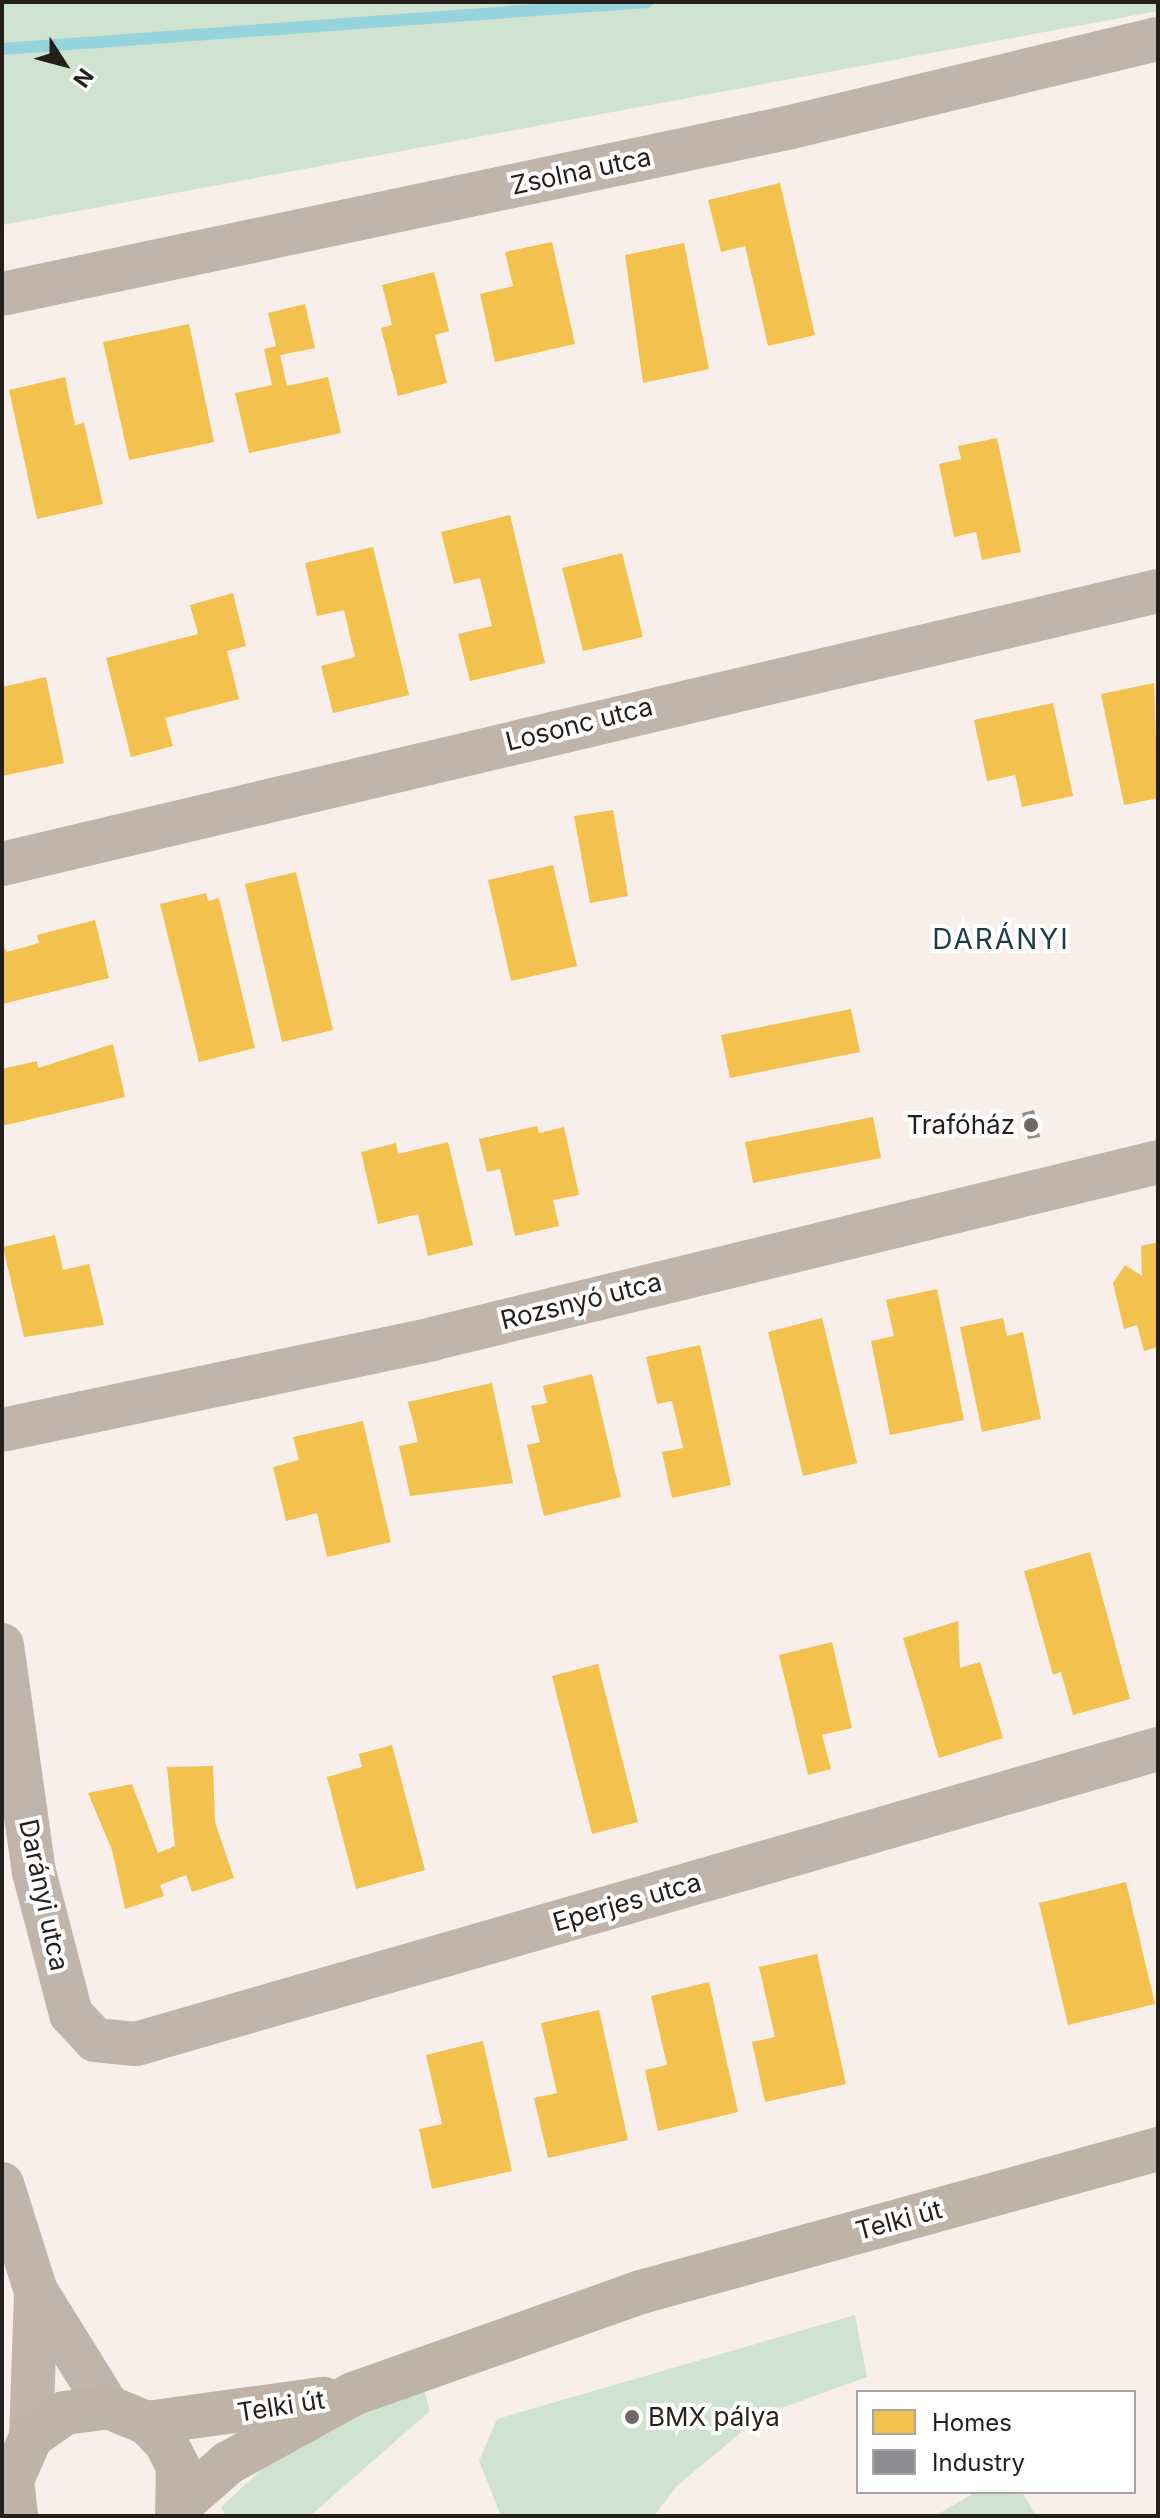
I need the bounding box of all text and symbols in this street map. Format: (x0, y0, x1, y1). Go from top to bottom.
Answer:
north arrow (24, 24, 104, 104)
text: N (68, 64, 99, 93)
street label: Zsolna utca (508, 141, 654, 201)
street label: Losonc utca (502, 691, 656, 757)
district label: DARÁNYI (932, 922, 1070, 956)
place label: Trafóház (907, 1109, 1015, 1141)
marker: Trafóház (1022, 1116, 1040, 1134)
street label: Rozsnyó utca (497, 1266, 665, 1336)
street label: Darányi utca (13, 1816, 75, 1974)
street label: Eperjes utca (549, 1866, 705, 1938)
street label: Telki út (852, 2194, 946, 2246)
street label: Telki út (235, 2384, 327, 2428)
legend (856, 2390, 1136, 2494)
place label: BMX pálya (648, 2401, 780, 2433)
marker: BMX pálya (623, 2408, 641, 2426)
text: Homes (932, 2408, 1012, 2437)
text: Industry (932, 2448, 1025, 2477)

